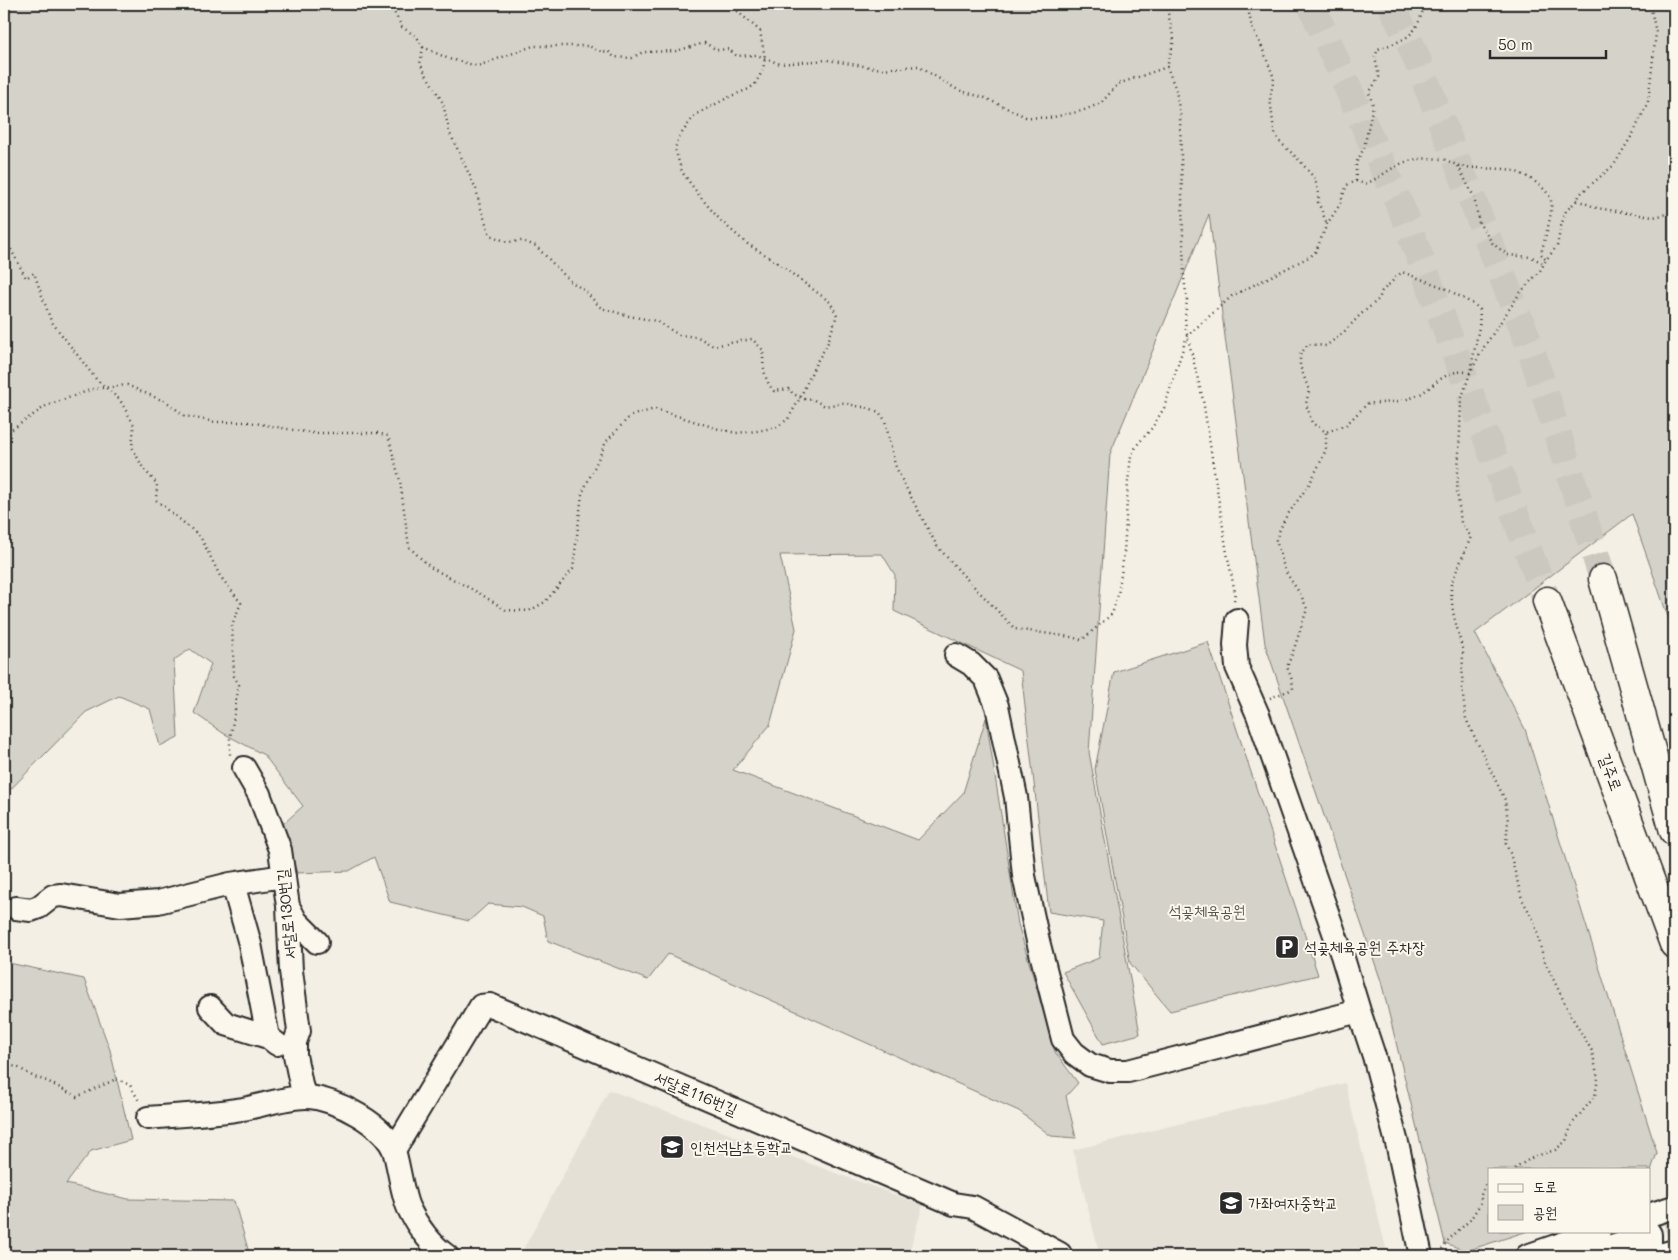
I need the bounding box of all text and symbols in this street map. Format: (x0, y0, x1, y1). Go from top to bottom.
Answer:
scale bar (1490, 28, 1607, 60)
text: 50 m (1498, 34, 1533, 54)
street label: 길주로 (1595, 750, 1628, 794)
street label: 서달로130번길 (271, 868, 300, 960)
park label: 석곶체육공원 (1168, 900, 1246, 921)
parking icon: 석곶체육공원 주차장 (1274, 934, 1300, 960)
place label: 석곶체육공원 주차장 (1304, 936, 1425, 957)
street label: 서달로116번길 (651, 1066, 741, 1120)
school or university icon: 인천석남초등학교 (659, 1134, 685, 1160)
place label: 인천석남초등학교 (690, 1136, 793, 1157)
legend (1488, 1168, 1650, 1232)
text: 도로 (1533, 1176, 1557, 1196)
school or university icon: 가좌여자중학교 (1218, 1190, 1244, 1216)
place label: 가좌여자중학교 (1248, 1192, 1338, 1213)
text: 공원 (1533, 1202, 1557, 1222)

